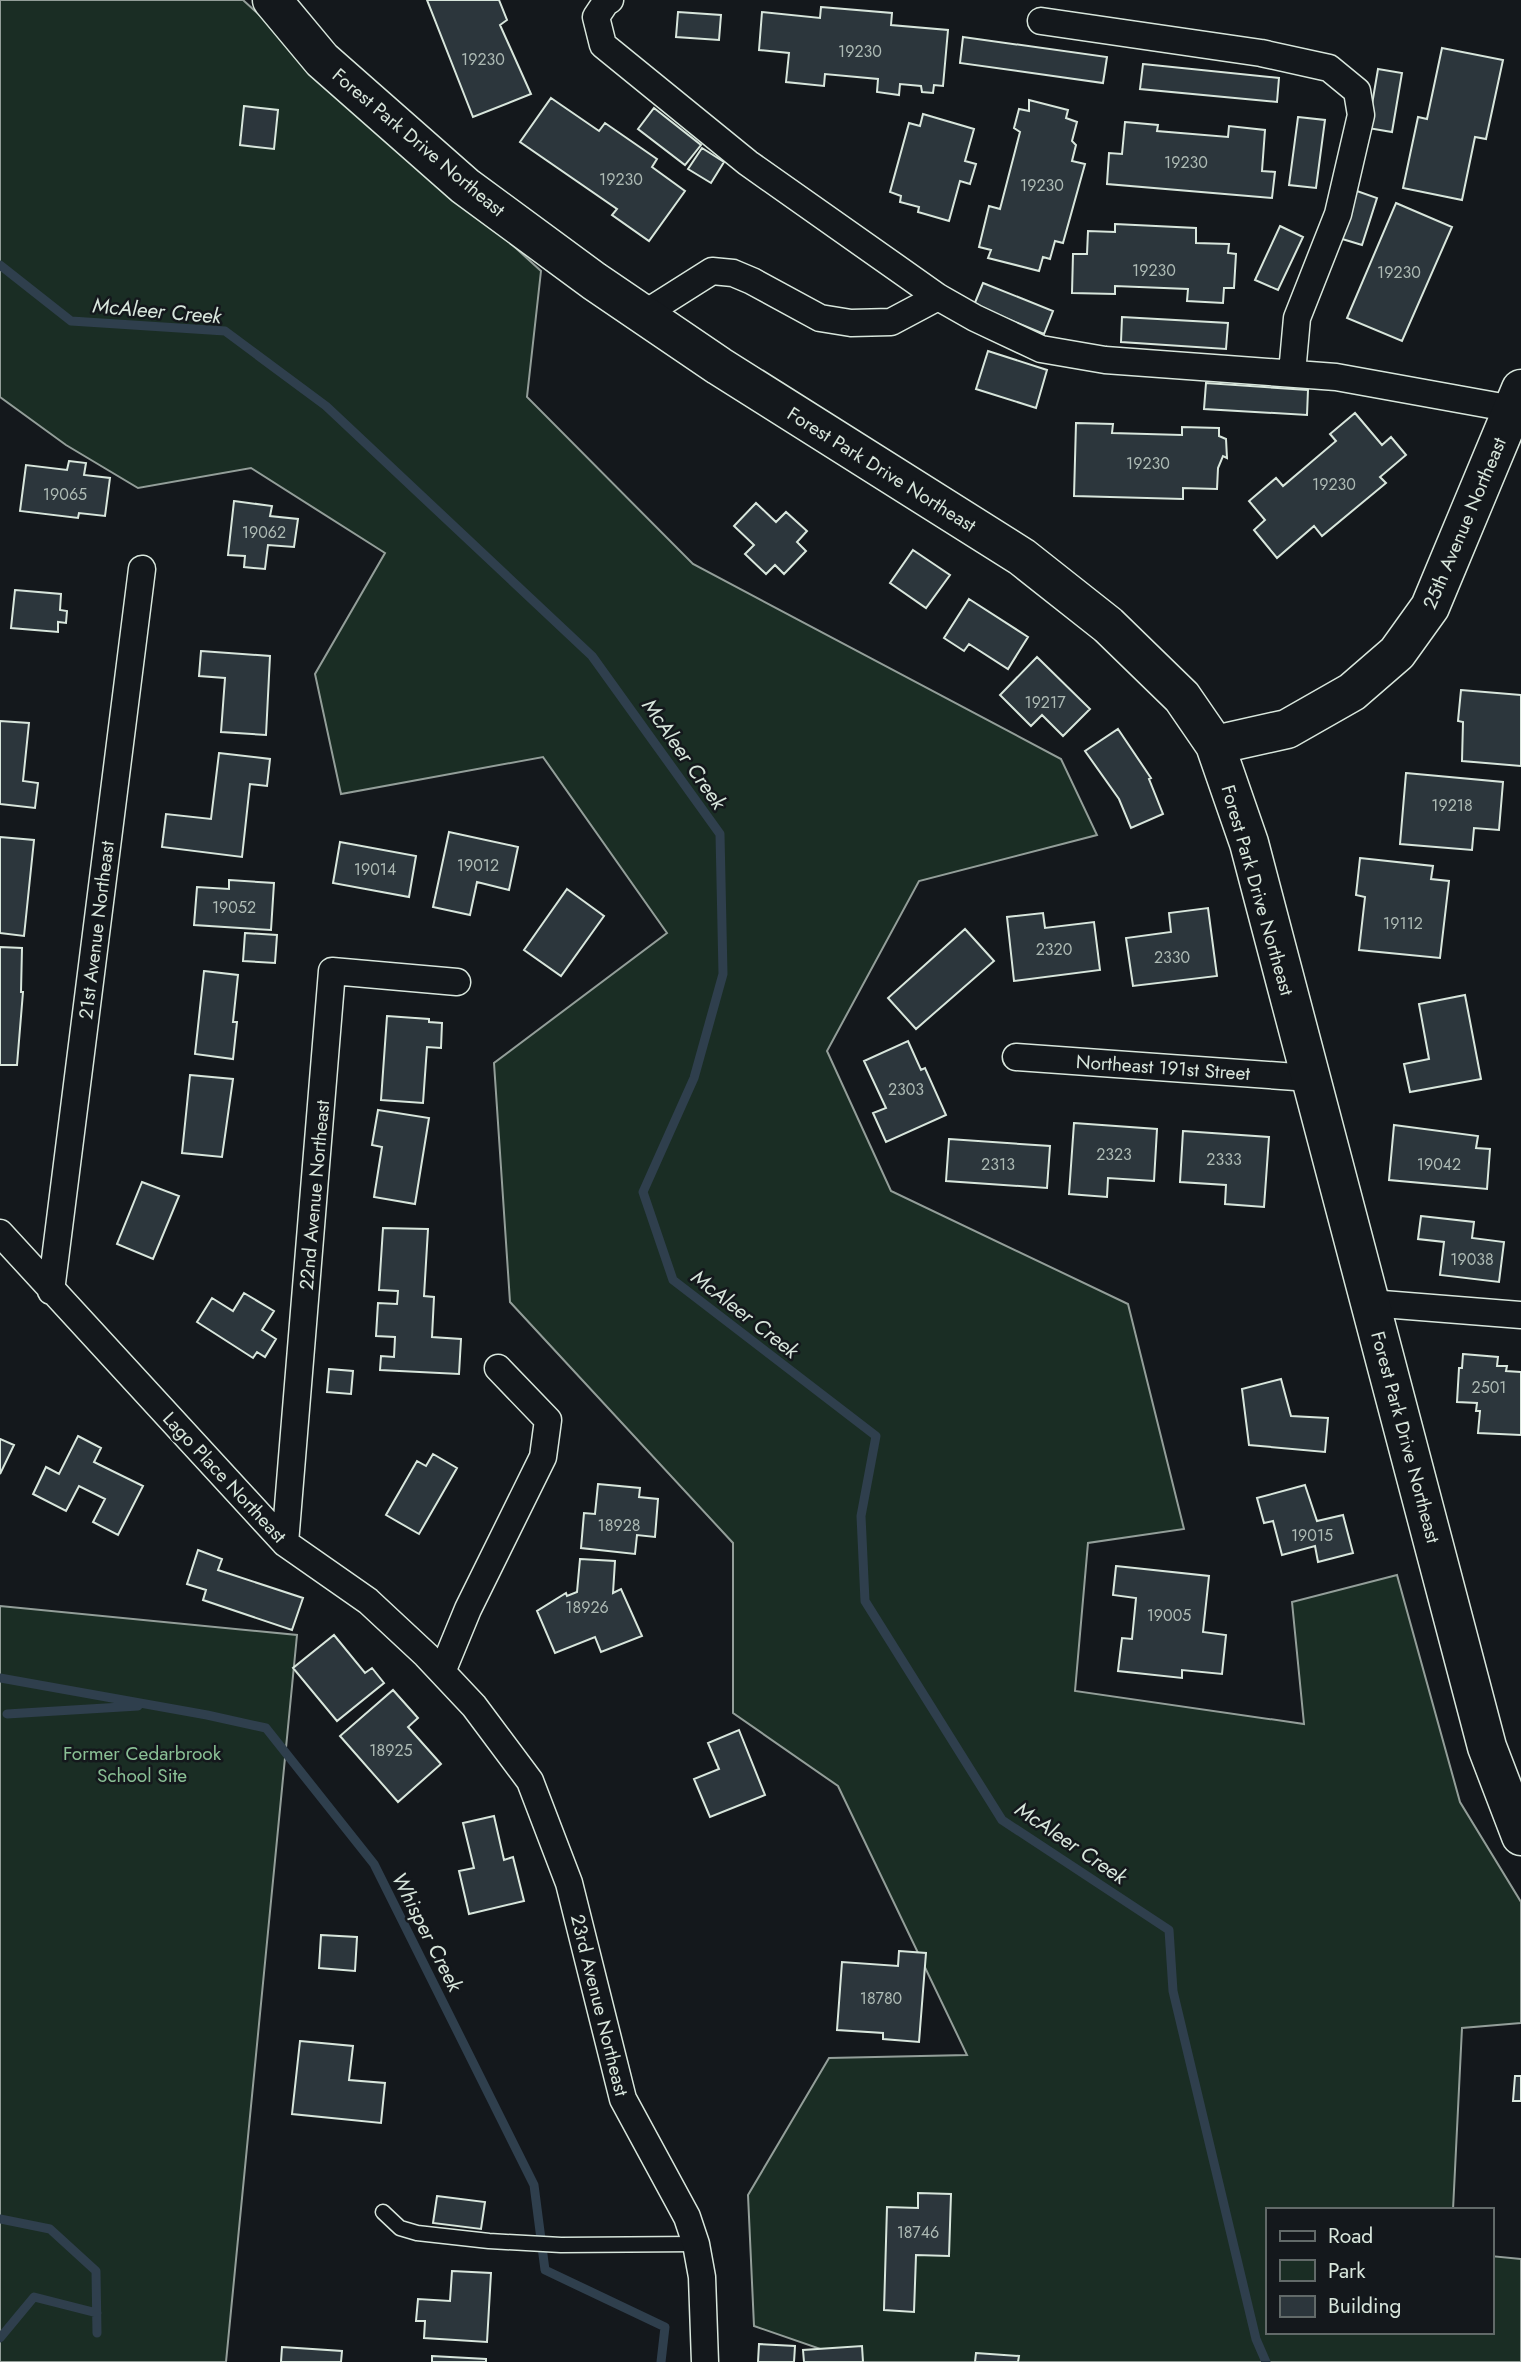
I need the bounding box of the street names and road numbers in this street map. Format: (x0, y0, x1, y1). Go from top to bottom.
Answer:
street label: Forest Park Drive Northeast (326, 62, 511, 223)
street label: Forest Park Drive Northeast (782, 400, 982, 539)
street label: 25th Avenue Northeast (1416, 433, 1513, 613)
street label: Forest Park Drive Northeast (1214, 782, 1301, 999)
street label: 21st Avenue Northeast (72, 839, 121, 1021)
street label: Northeast 191st Street (1075, 1048, 1251, 1087)
street label: 22nd Avenue Northeast (293, 1099, 336, 1291)
street label: Forest Park Drive Northeast (1364, 1328, 1447, 1546)
street label: Lago Place Northeast (157, 1406, 293, 1549)
street label: 23rd Avenue Northeast (564, 1911, 635, 2099)

